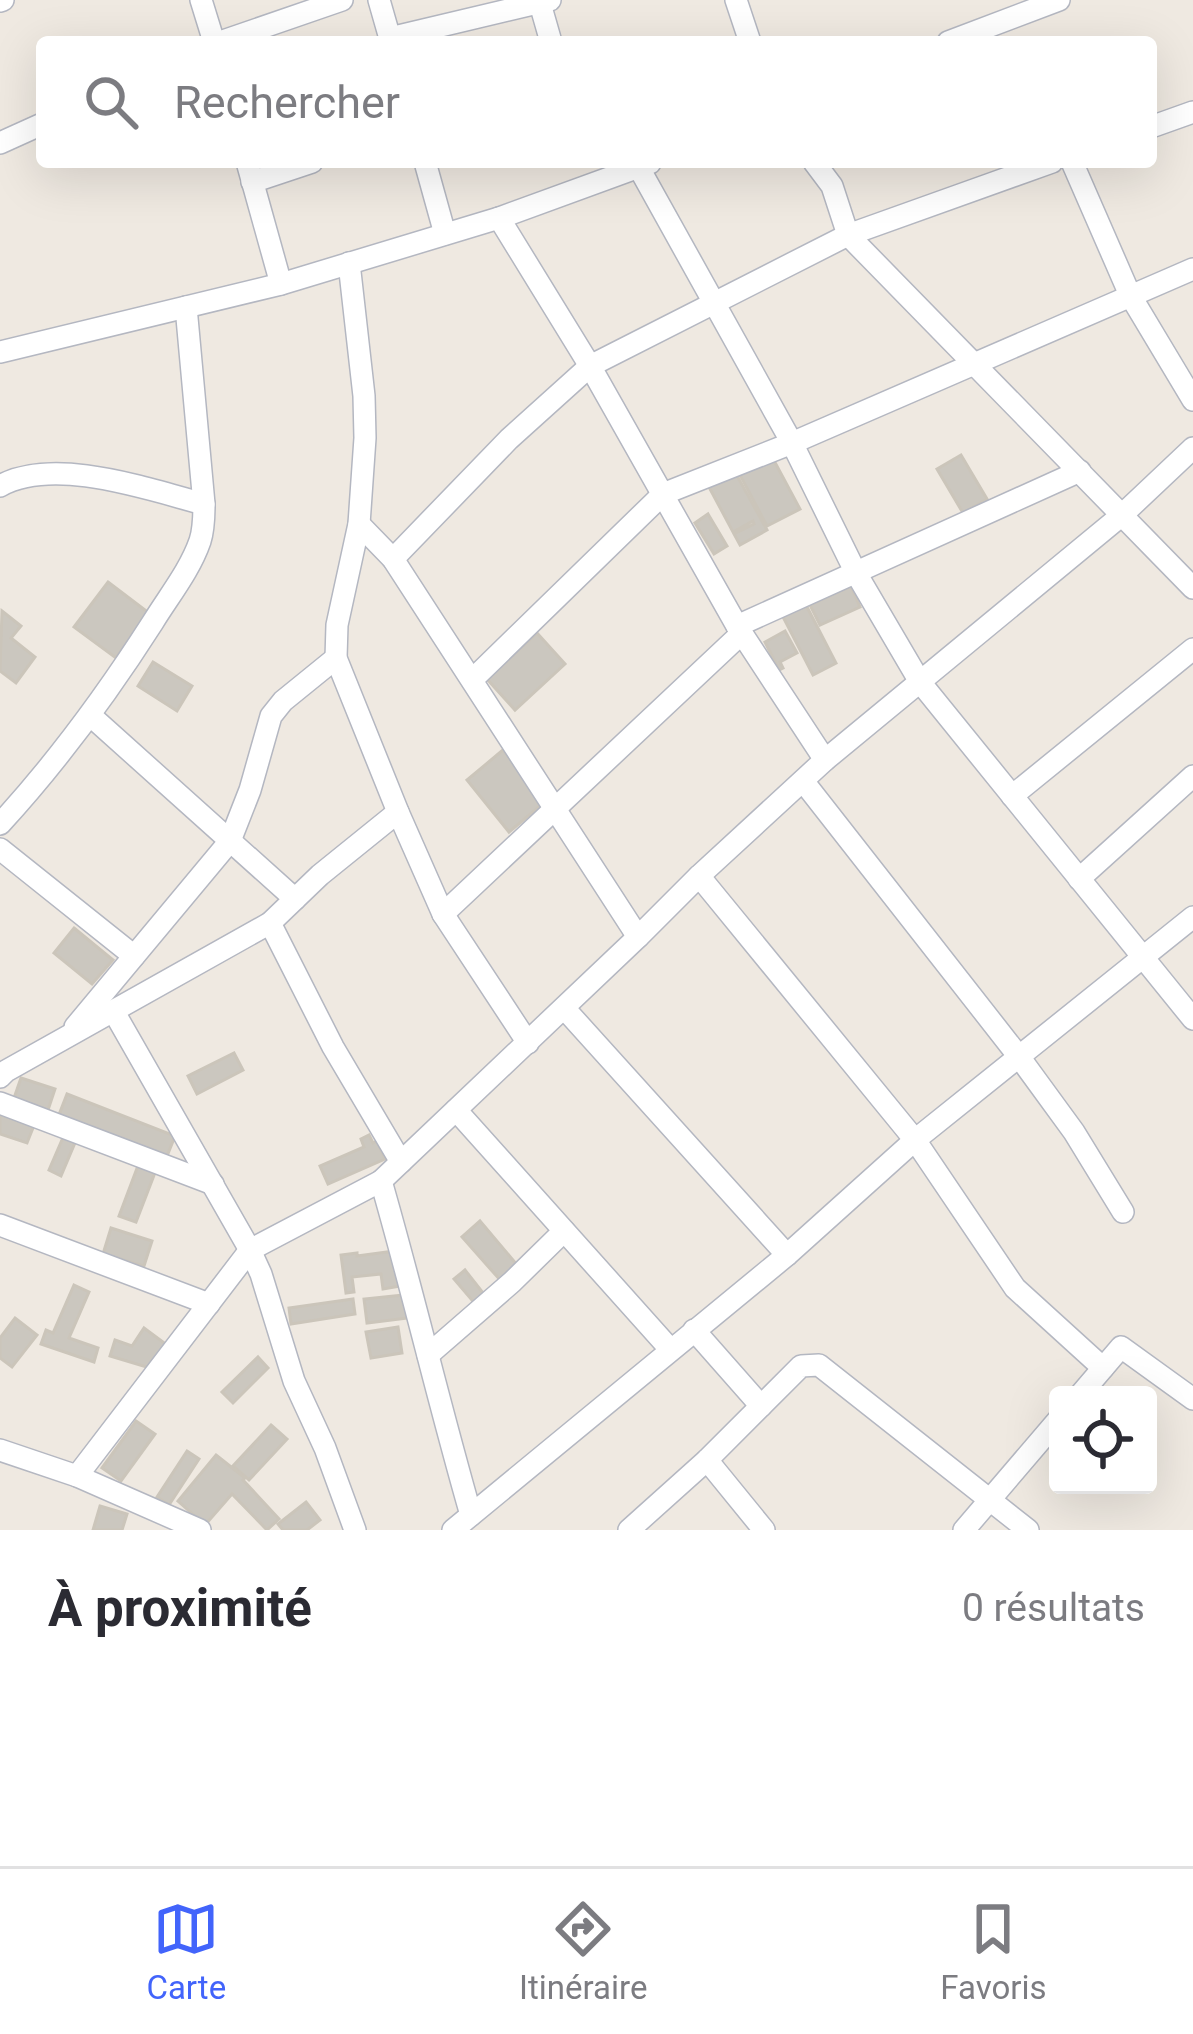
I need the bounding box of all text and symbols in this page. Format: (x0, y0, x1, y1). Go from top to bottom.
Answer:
search box (36, 36, 1157, 168)
icon: search (78, 69, 144, 135)
text: Rechercher (174, 76, 400, 129)
map controls (1049, 1386, 1157, 1494)
button: locate (1049, 1386, 1157, 1494)
text: À proximité (48, 1579, 312, 1638)
text: 0 résultats (962, 1585, 1145, 1631)
tab: Carte (146, 1896, 226, 2007)
tab: Itinéraire (519, 1896, 647, 2007)
tab: Favoris (940, 1896, 1047, 2007)

